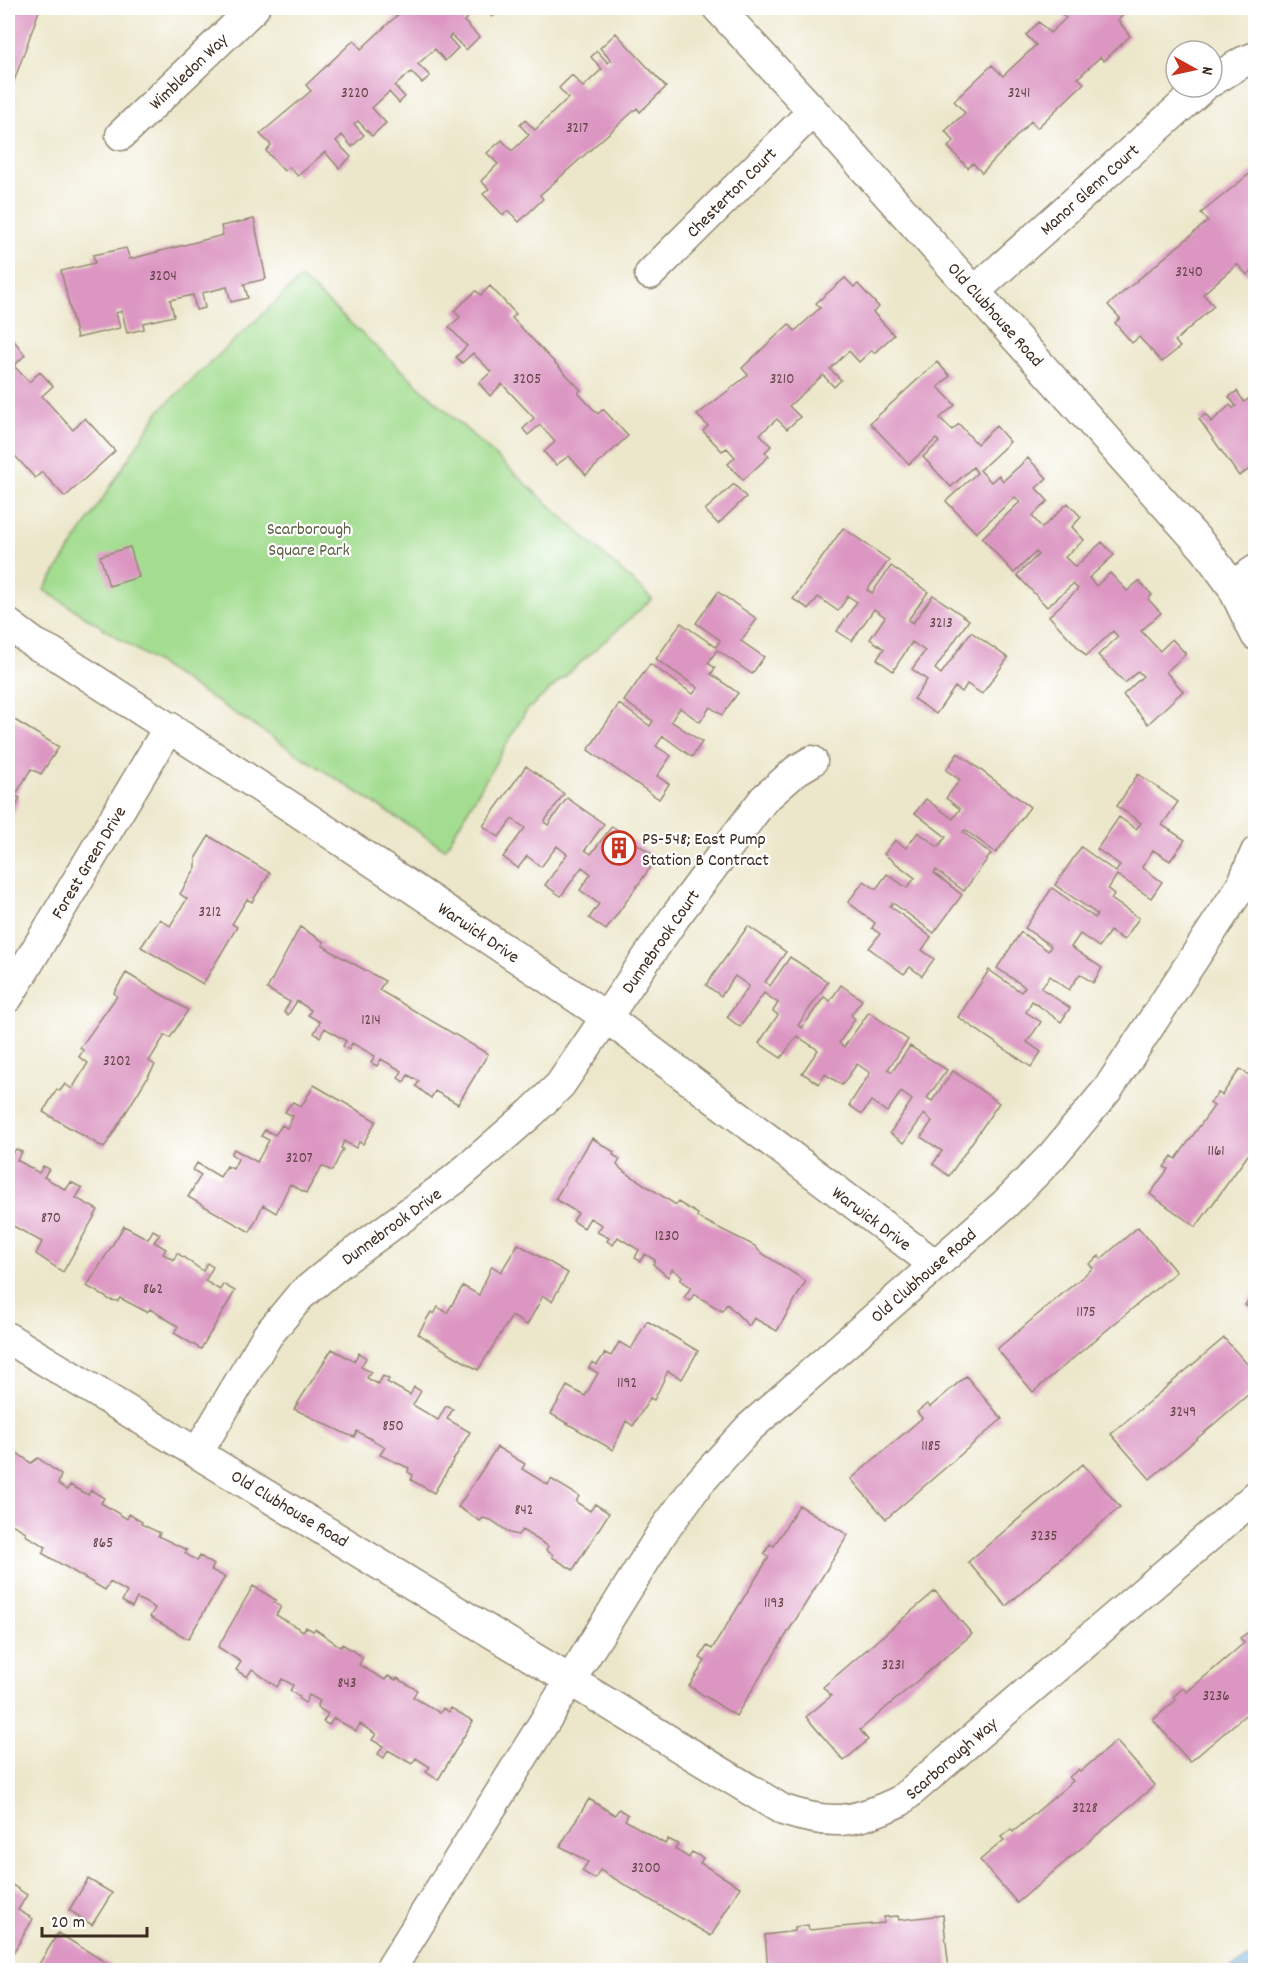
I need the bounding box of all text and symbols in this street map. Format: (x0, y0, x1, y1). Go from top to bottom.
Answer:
street label: Wimbledon Way (145, 28, 235, 117)
north arrow (1164, 39, 1224, 99)
text: N (1194, 65, 1218, 76)
house number: 3220 (341, 83, 369, 105)
house number: 3241 (1008, 83, 1030, 105)
house number: 3217 (566, 118, 588, 140)
street label: Manor Glenn Court (1035, 139, 1146, 242)
street label: Chesterton Court (682, 143, 784, 245)
street label: Old Clubhouse Road (940, 258, 1048, 374)
house number: 3240 (1175, 262, 1203, 284)
house number: 3204 (149, 266, 177, 288)
house number: 3205 (513, 369, 541, 391)
house number: 3210 (770, 369, 794, 391)
park label: Scarborough Square Park (267, 518, 351, 564)
house number: 3213 (929, 613, 953, 635)
street label: Forest Green Drive (47, 802, 134, 924)
place label: PS-548; East Pump Station B Contract (642, 828, 769, 874)
building icon: PS-548; East Pump Station B Contract (601, 830, 637, 866)
street label: Dunnebrook Court (617, 885, 707, 999)
street label: Warwick Drive (432, 897, 524, 971)
house number: 3212 (198, 902, 222, 924)
house number: 1214 (361, 1010, 381, 1032)
house number: 3202 (103, 1051, 131, 1073)
house number: 1161 (1207, 1141, 1225, 1163)
house number: 3207 (285, 1148, 313, 1170)
street label: Warwick Drive (826, 1182, 916, 1258)
street label: Dunnebrook Drive (337, 1183, 448, 1273)
house number: 870 (41, 1208, 61, 1230)
street label: Old Clubhouse Road (866, 1224, 983, 1330)
house number: 1230 (655, 1226, 679, 1248)
house number: 862 (143, 1279, 163, 1301)
house number: 1175 (1076, 1302, 1096, 1324)
house number: 1192 (617, 1373, 637, 1395)
house number: 3249 (1170, 1402, 1196, 1424)
house number: 850 (382, 1416, 404, 1438)
house number: 1185 (921, 1436, 941, 1458)
street label: Old Clubhouse Road (225, 1465, 352, 1555)
house number: 842 (515, 1500, 533, 1522)
house number: 3235 (1031, 1526, 1057, 1548)
house number: 865 (93, 1533, 113, 1555)
house number: 1193 (764, 1593, 784, 1615)
house number: 3231 (881, 1655, 905, 1677)
house number: 843 (338, 1673, 356, 1695)
house number: 3236 (1202, 1686, 1230, 1708)
street label: Scarborough Way (901, 1712, 1005, 1807)
house number: 3228 (1072, 1798, 1098, 1820)
house number: 3200 (631, 1858, 661, 1880)
scale bar (42, 1900, 147, 1938)
text: 20 m (51, 1911, 85, 1936)

